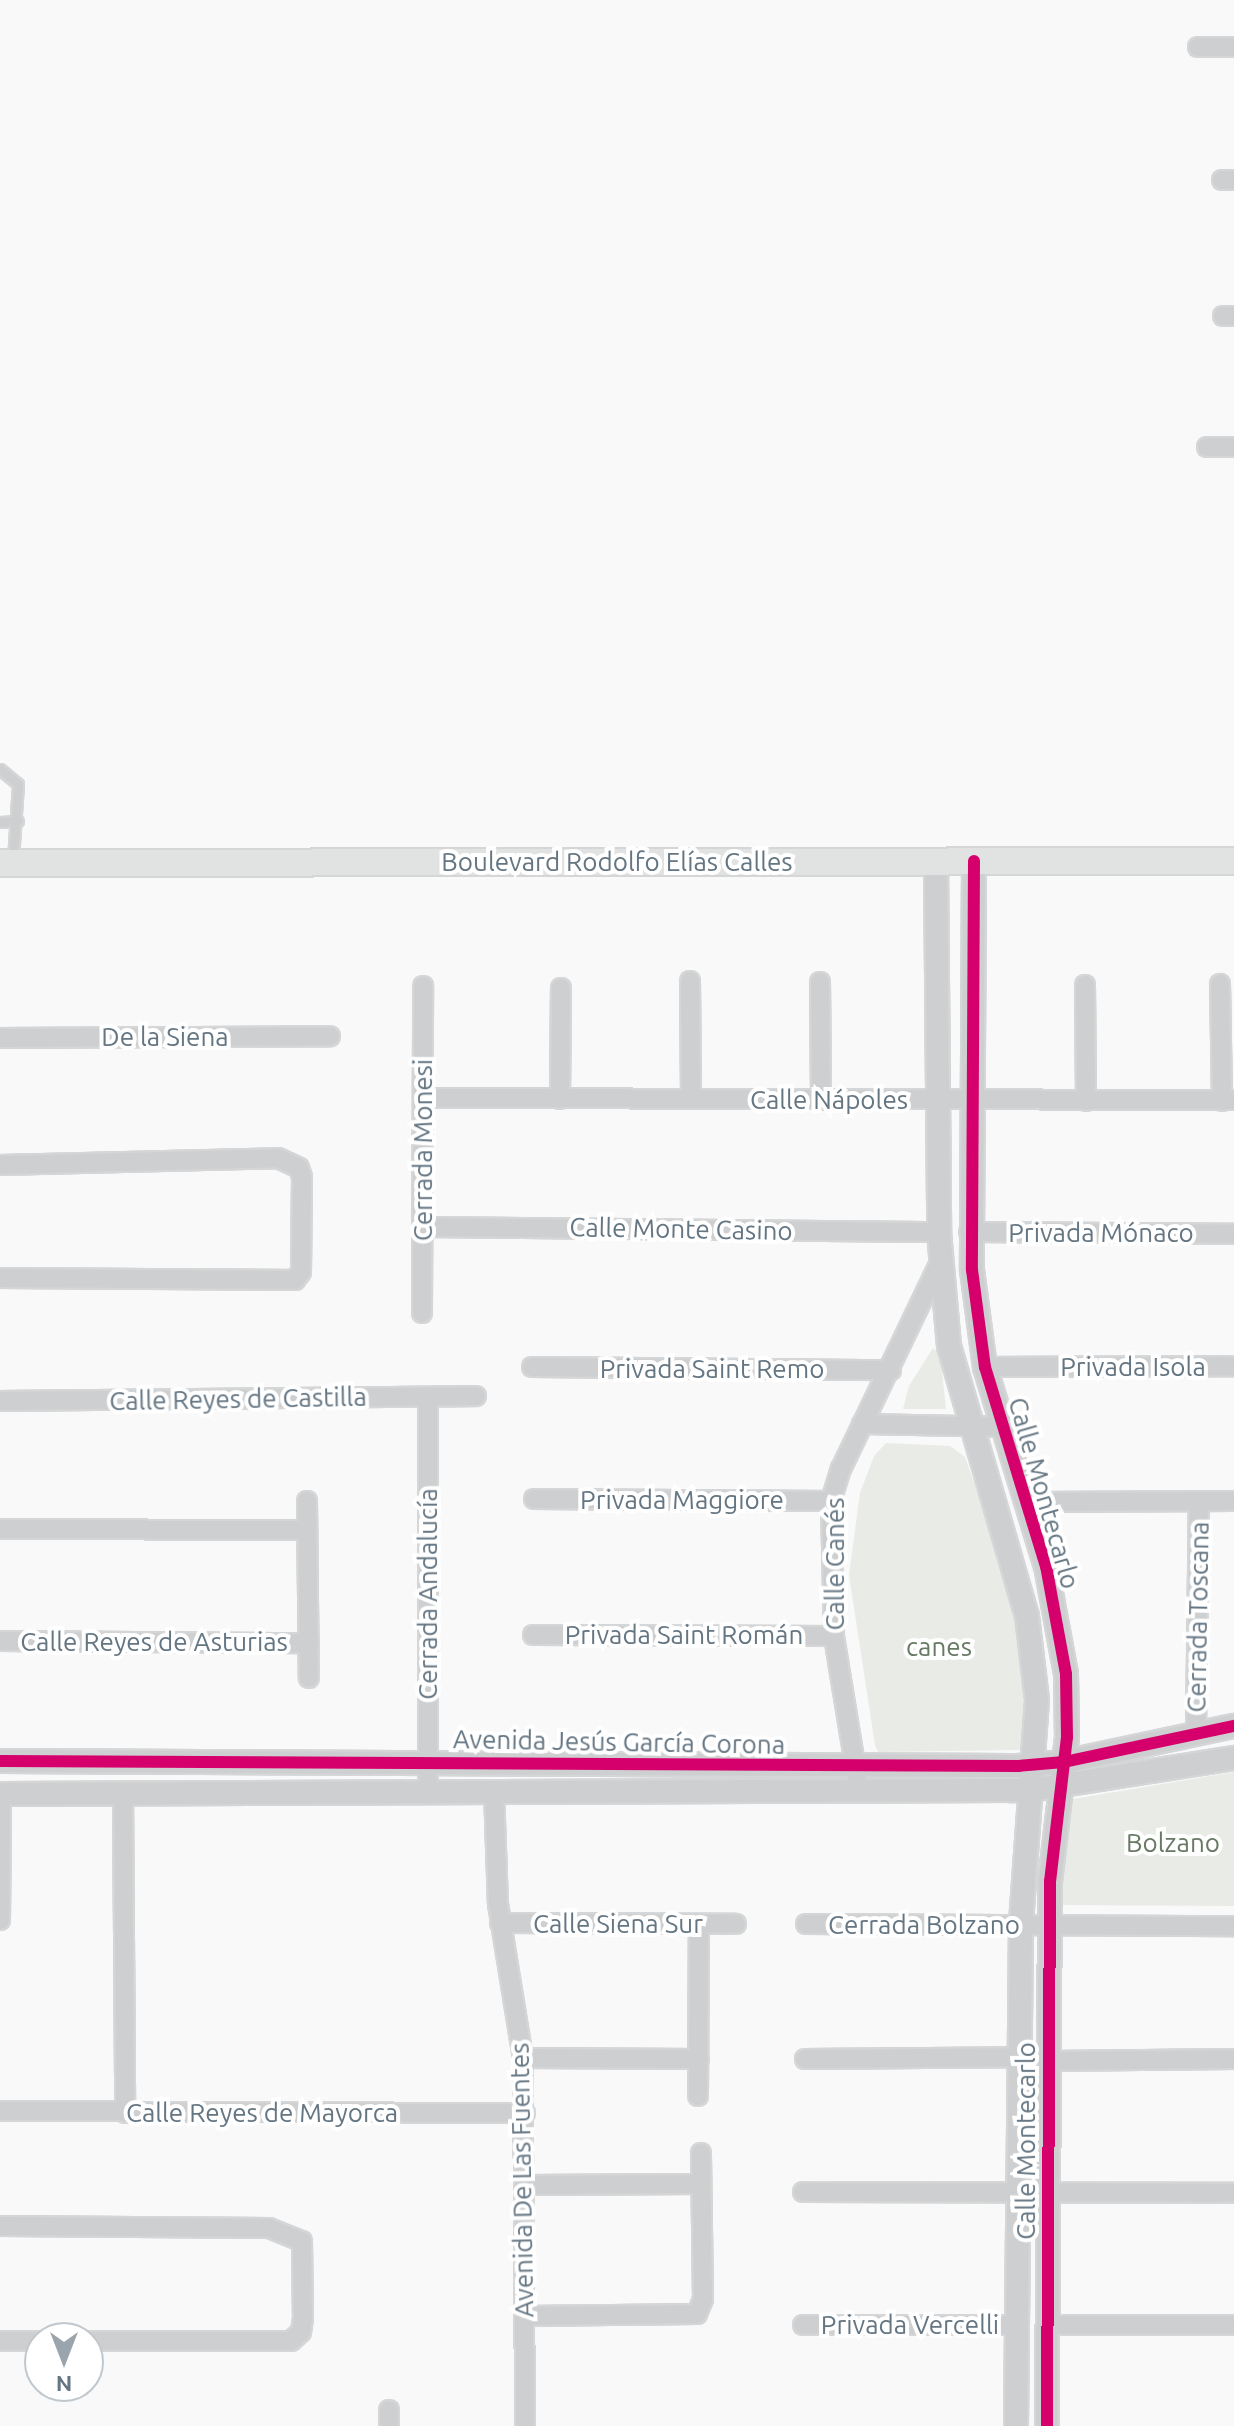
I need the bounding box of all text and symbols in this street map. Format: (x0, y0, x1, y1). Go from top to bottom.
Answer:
street label: Boulevard Rodolfo Elías Calles (441, 846, 793, 878)
street label: De la Siena (101, 1021, 229, 1053)
street label: Cerrada Monesi (407, 1059, 439, 1241)
street label: Calle Nápoles (750, 1084, 908, 1116)
street label: Calle Monte Casino (569, 1211, 793, 1247)
street label: Privada Mónaco (1008, 1217, 1194, 1249)
street label: Privada Isola (1060, 1351, 1206, 1383)
street label: Privada Saint Remo (600, 1353, 824, 1385)
street label: Calle Reyes de Castilla (109, 1381, 367, 1417)
street label: Calle Montecarlo (1002, 1394, 1086, 1592)
street label: Privada Maggiore (580, 1484, 784, 1516)
street label: Cerrada Andalucía (412, 1488, 444, 1700)
street label: Calle Canés (819, 1497, 851, 1631)
street label: Cerrada Toscana (1181, 1521, 1215, 1713)
street label: Privada Saint Román (565, 1619, 803, 1651)
street label: Calle Reyes de Asturias (20, 1626, 288, 1658)
park label: canes (906, 1631, 972, 1663)
street label: Avenida Jesús García Corona (453, 1724, 785, 1760)
park label: Bolzano (1126, 1827, 1220, 1859)
street label: Calle Siena Sur (533, 1908, 703, 1940)
street label: Cerrada Bolzano (828, 1909, 1020, 1941)
street label: Avenida De Las Fuentes (504, 2042, 540, 2318)
street label: Calle Montecarlo (1010, 2042, 1042, 2240)
street label: Calle Reyes de Mayorca (126, 2097, 398, 2129)
street label: Privada Vercelli (821, 2309, 999, 2341)
north arrow (24, 2322, 104, 2402)
text: N (56, 2372, 72, 2397)

